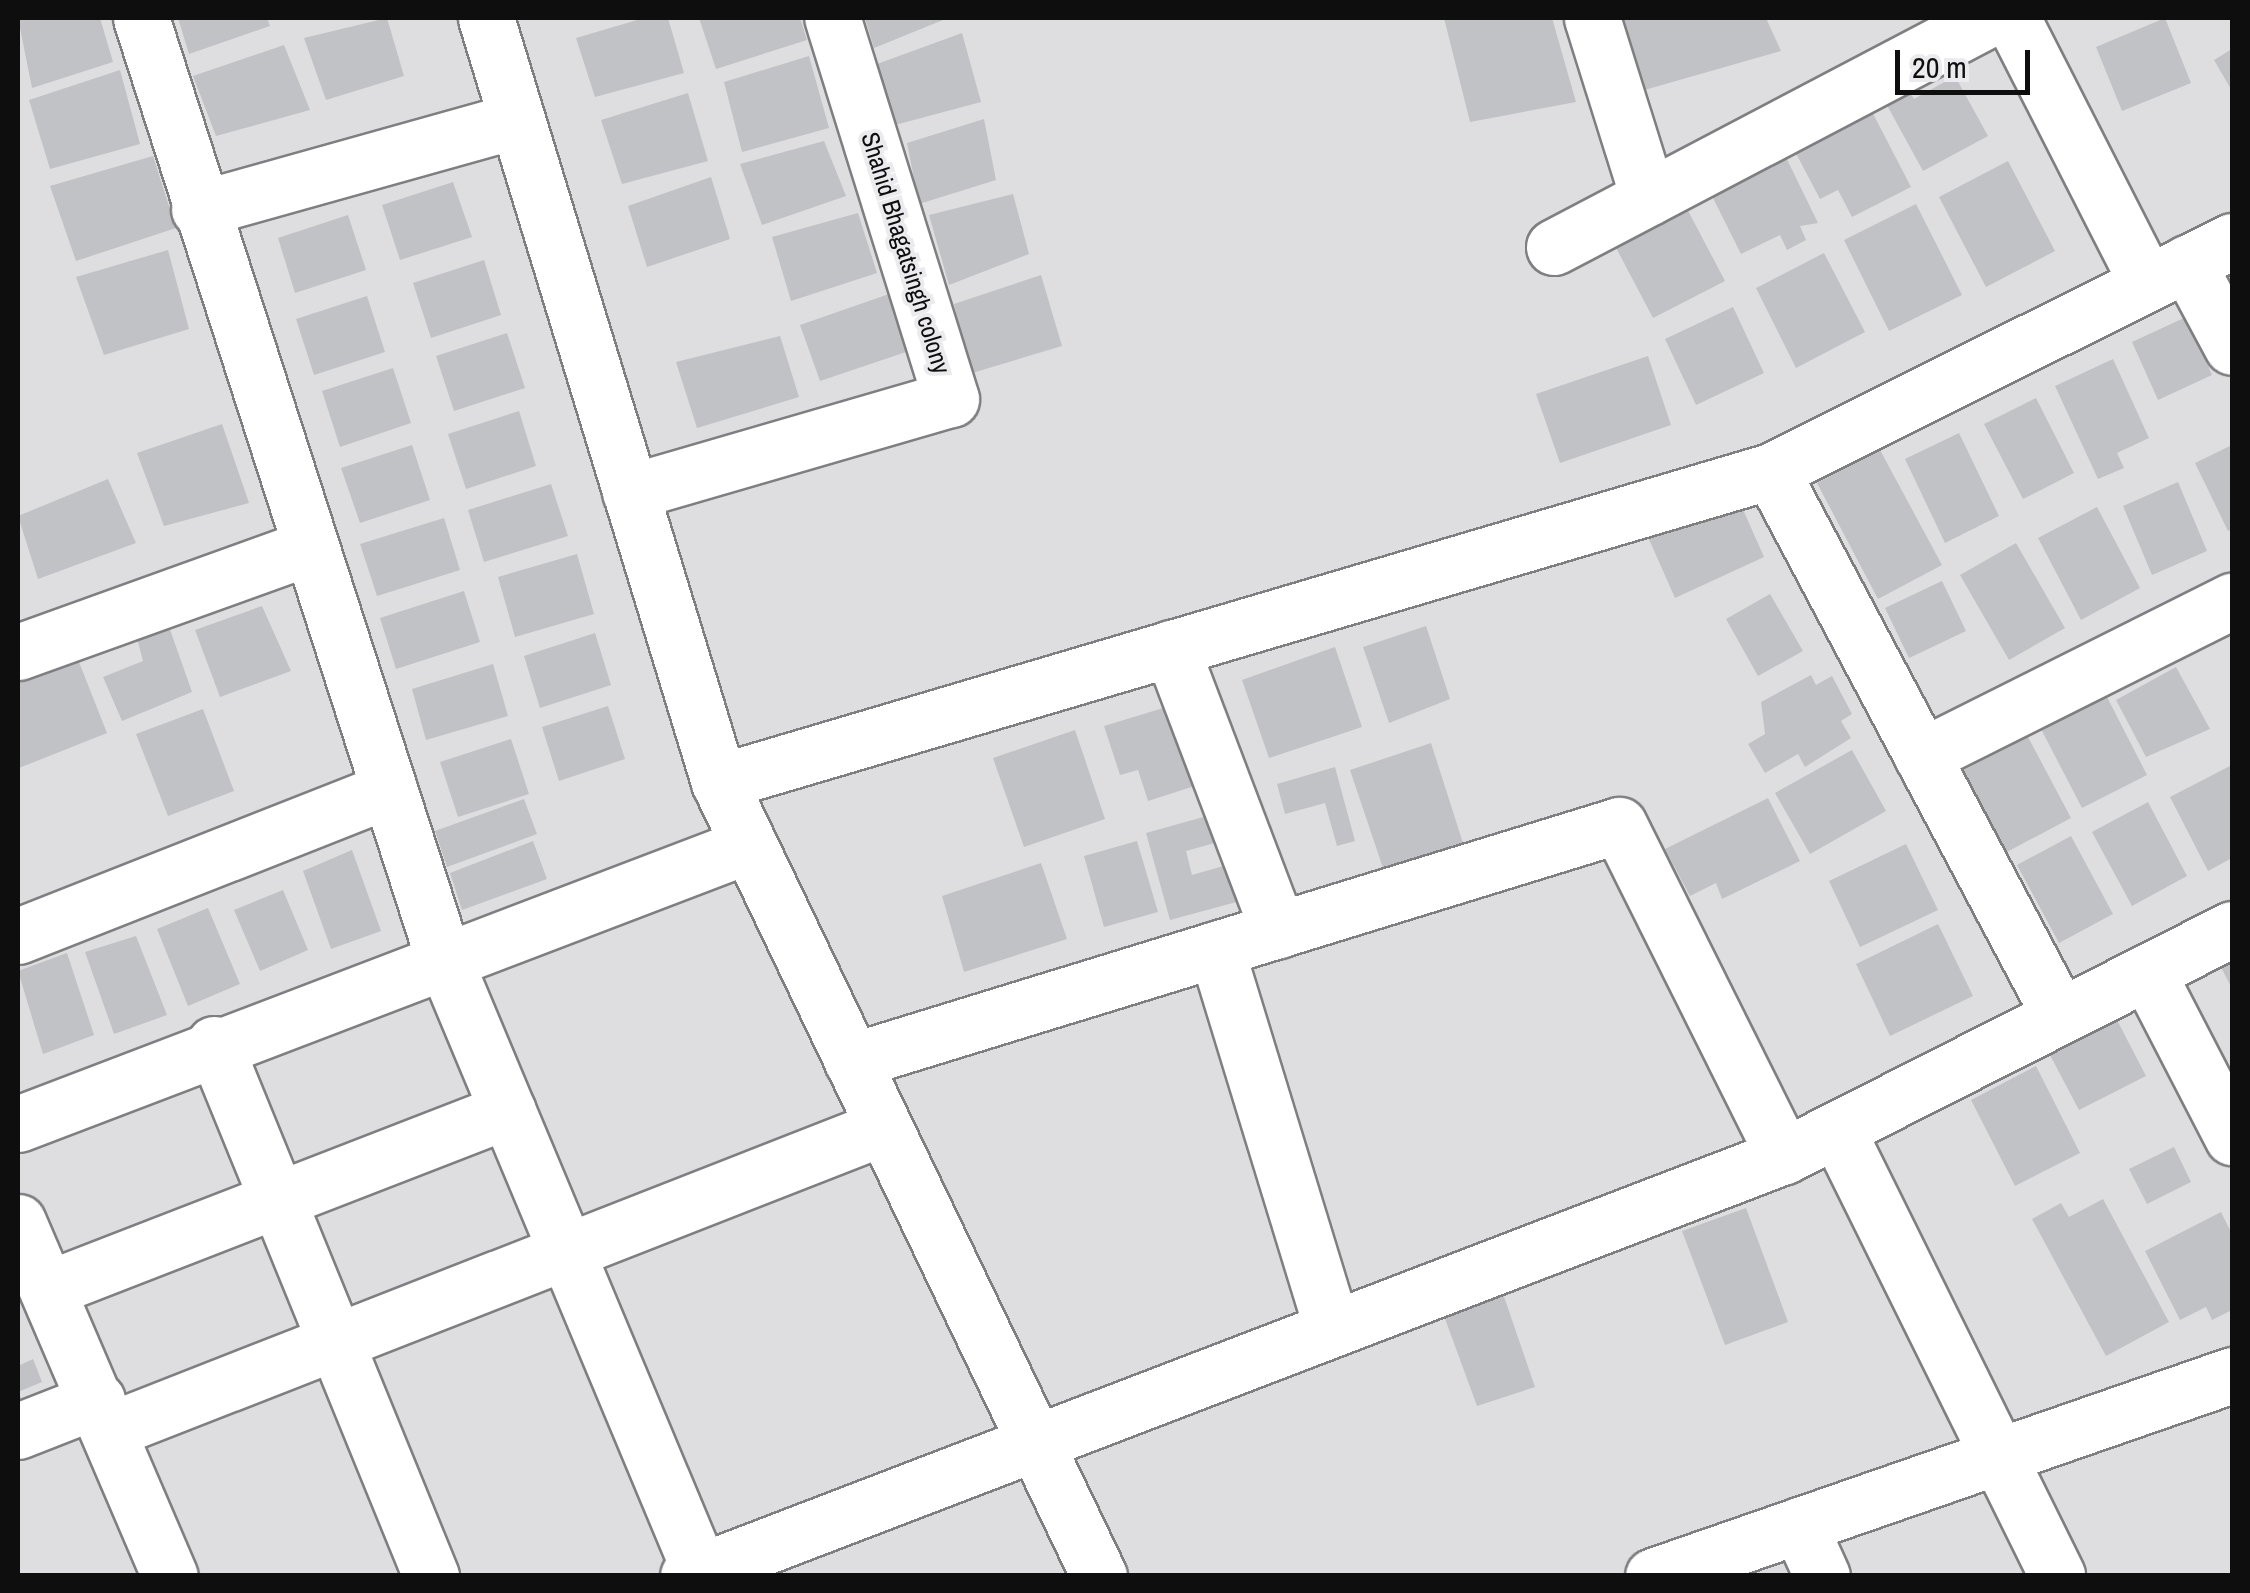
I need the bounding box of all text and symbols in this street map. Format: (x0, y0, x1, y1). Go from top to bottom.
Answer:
scale bar (1900, 30, 2035, 92)
text: 20 m (1912, 47, 1967, 87)
street label: Shahid Bhagatsingh colony (855, 129, 957, 377)

